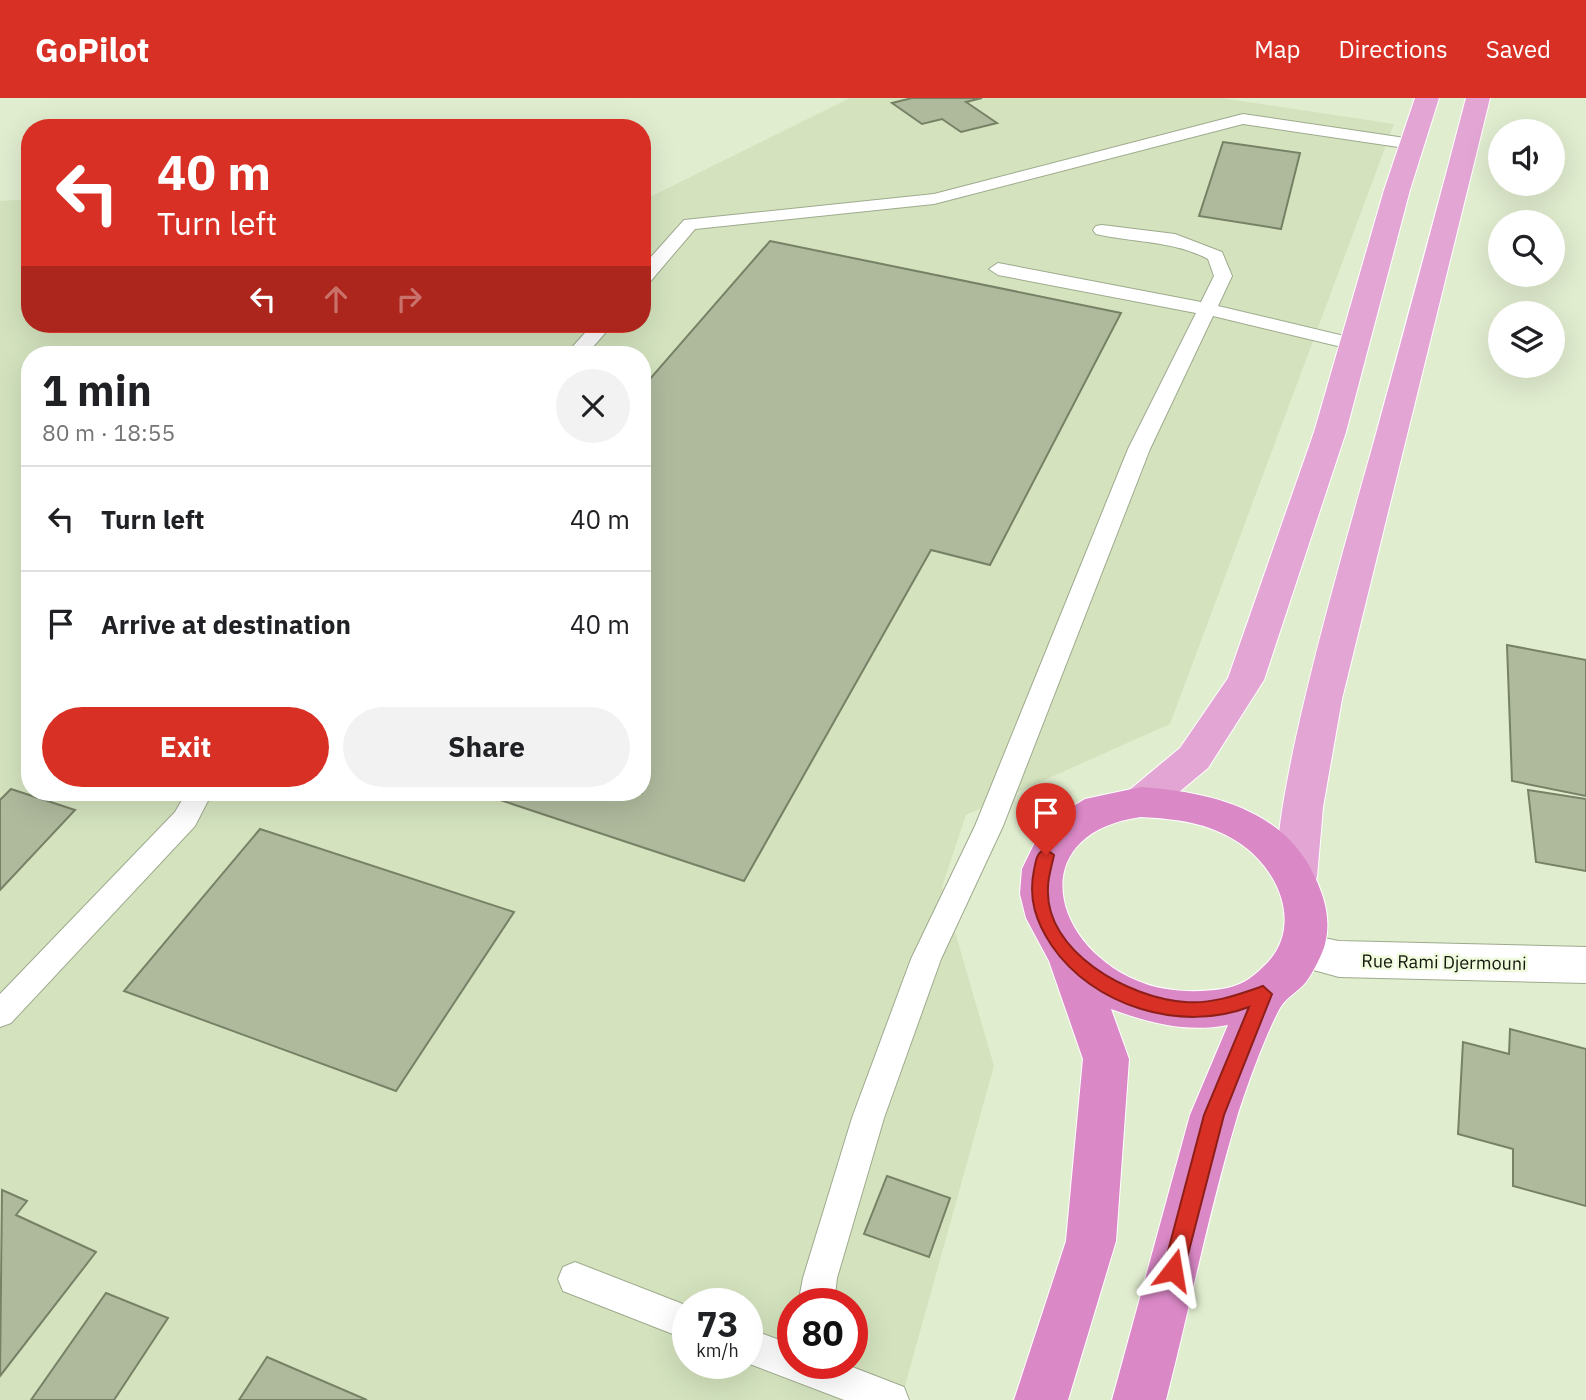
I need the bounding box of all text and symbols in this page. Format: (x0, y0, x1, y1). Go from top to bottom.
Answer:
text: GoPilot (35, 28, 149, 71)
text: Map (1254, 33, 1300, 65)
text: Directions (1338, 33, 1448, 65)
text: Saved (1486, 33, 1551, 65)
map controls (1488, 119, 1565, 378)
button: sound (1488, 119, 1565, 196)
text: 40 m (157, 140, 271, 203)
icon: left (42, 147, 133, 238)
text: Turn left (157, 202, 277, 244)
button: search (1488, 210, 1565, 287)
icon: left (244, 280, 282, 318)
icon: ahead (317, 280, 355, 318)
icon: right (390, 280, 428, 318)
button: layers (1488, 301, 1565, 378)
text: 1 min (42, 363, 152, 418)
button: close (556, 369, 630, 443)
text: 80 m · 18:55 (42, 417, 175, 447)
icon: left (42, 500, 80, 538)
text: Turn left (101, 502, 204, 536)
text: 40 m (570, 502, 630, 536)
icon: arrive (42, 605, 80, 643)
text: Arrive at destination (101, 607, 351, 641)
text: 40 m (570, 607, 630, 641)
button: Exit (42, 707, 329, 787)
button: Share (343, 707, 630, 787)
pin (1016, 783, 1076, 855)
icon: arrive (1027, 794, 1065, 832)
street label: Rue Rami Djermouni (1361, 949, 1527, 975)
position arrow (1136, 1233, 1210, 1307)
speed limit sign: 80 (777, 1288, 868, 1379)
text: 73 (696, 1301, 739, 1347)
text: km/h (696, 1339, 739, 1362)

